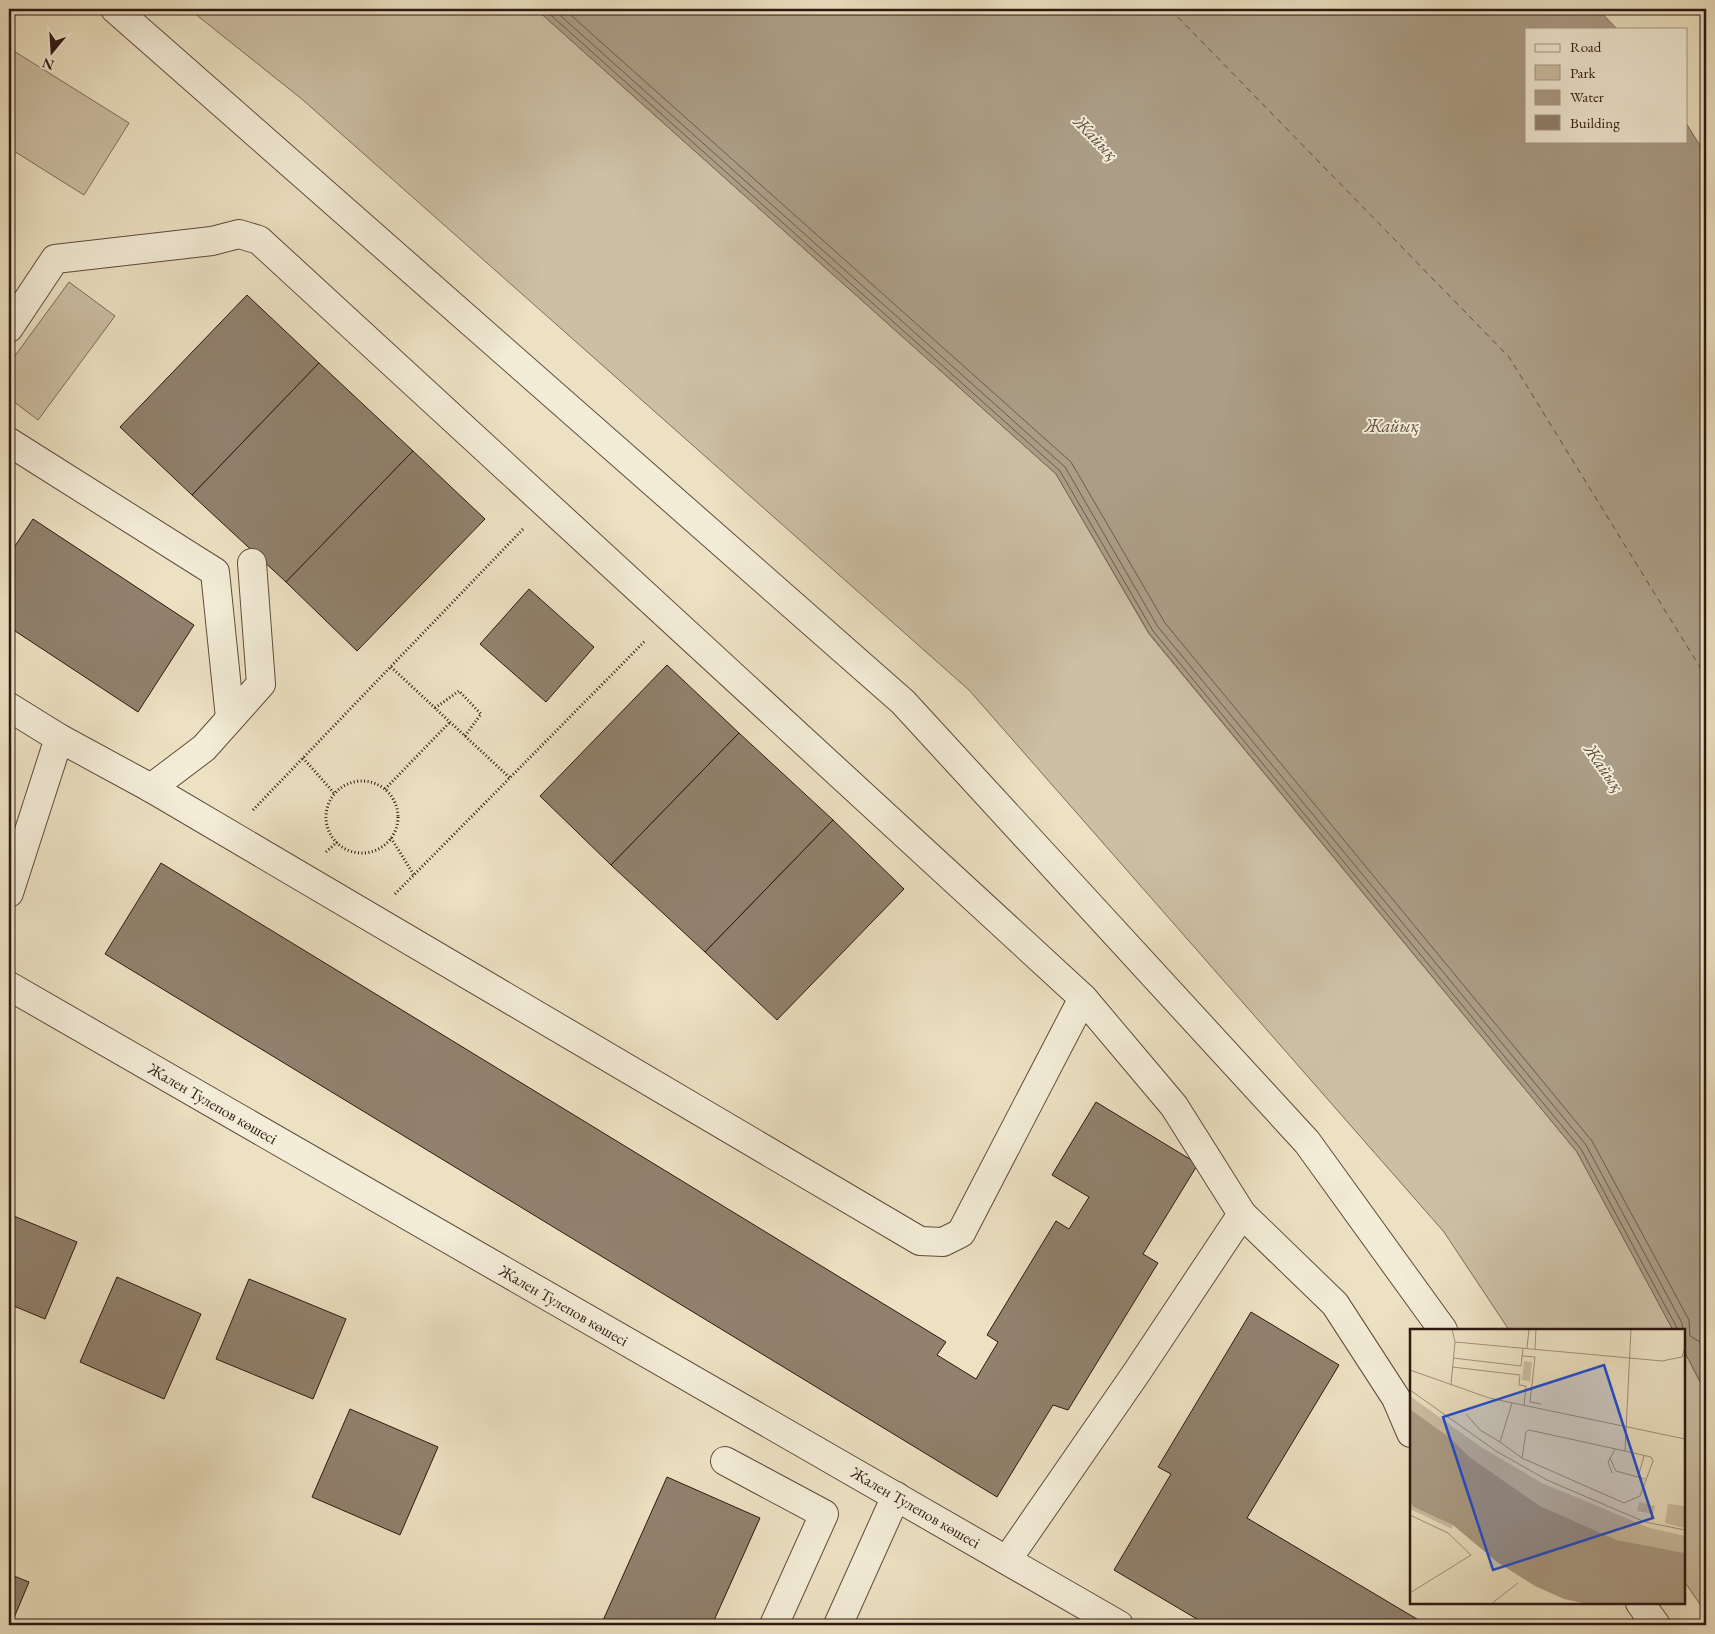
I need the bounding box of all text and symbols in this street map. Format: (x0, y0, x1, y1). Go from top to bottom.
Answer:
north arrow (28, 28, 78, 78)
legend (1525, 28, 1688, 142)
text: Road (1570, 37, 1602, 56)
text: N (39, 54, 56, 75)
text: Park (1570, 63, 1597, 82)
text: Water (1570, 87, 1604, 106)
water label: Жайық (1068, 109, 1124, 165)
text: Building (1570, 113, 1620, 132)
water label: Жайық (1363, 414, 1419, 437)
water label: Жайық (1578, 738, 1629, 797)
street label: Жален Тулепов көшесі (143, 1057, 281, 1149)
street label: Жален Тулепов көшесі (494, 1259, 632, 1351)
inset map (1410, 1329, 1685, 1604)
street label: Жален Тулепов көшесі (846, 1461, 984, 1553)

